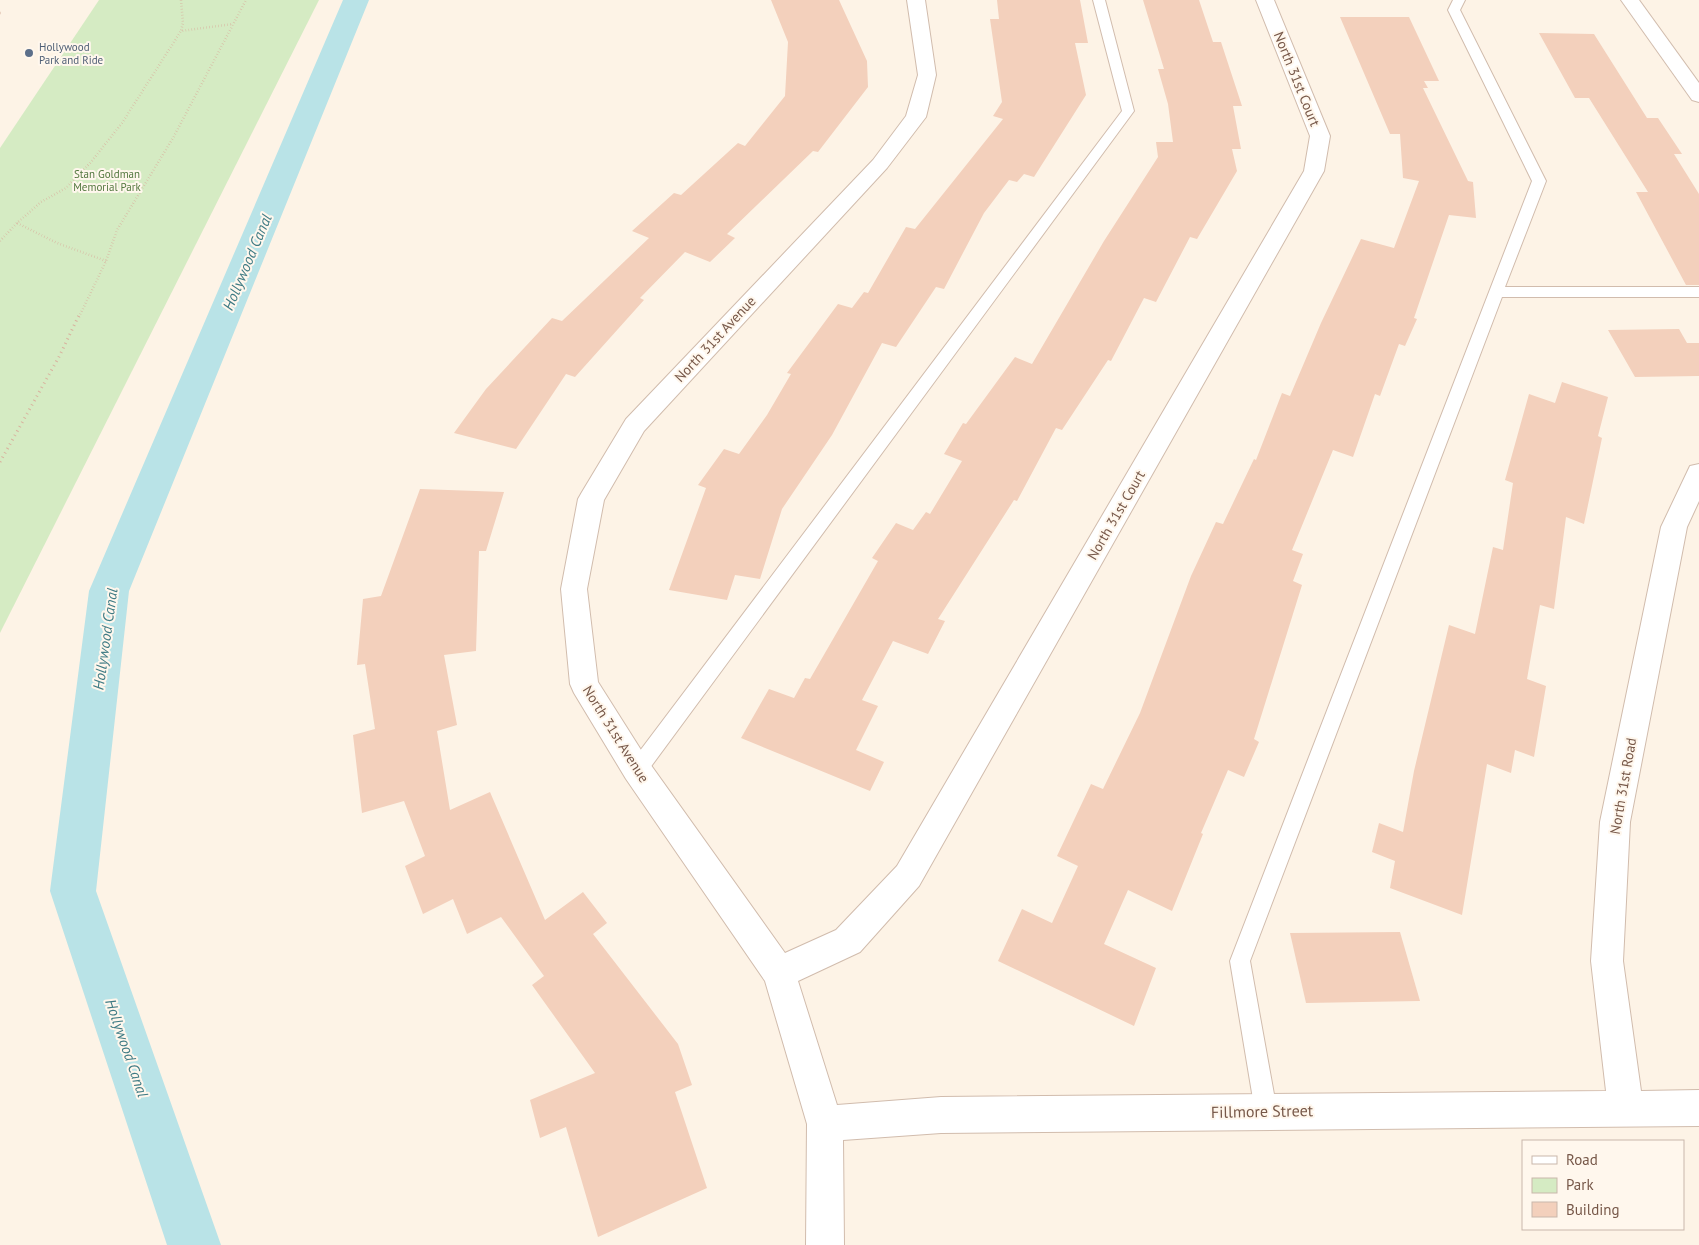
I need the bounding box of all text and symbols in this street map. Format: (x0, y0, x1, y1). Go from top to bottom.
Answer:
street label: North 31st Court (1270, 29, 1324, 129)
place label: Hollywood Park and Ride (39, 40, 104, 67)
marker: Hollywood Park and Ride (23, 47, 35, 59)
park label: Stan Goldman Memorial Park (73, 167, 142, 194)
water label: Hollywood Canal (218, 211, 276, 313)
street label: North 31st Avenue (671, 292, 759, 386)
street label: North 31st Court (1083, 467, 1149, 563)
water label: Hollywood Canal (88, 587, 122, 691)
street label: North 31st Avenue (579, 682, 653, 786)
street label: North 31st Road (1606, 736, 1640, 836)
water label: Hollywood Canal (101, 996, 153, 1100)
street label: Fillmore Street (1211, 1100, 1314, 1122)
legend (1522, 1140, 1684, 1230)
text: Road (1566, 1150, 1598, 1169)
text: Park (1566, 1175, 1594, 1194)
text: Building (1566, 1200, 1620, 1219)

